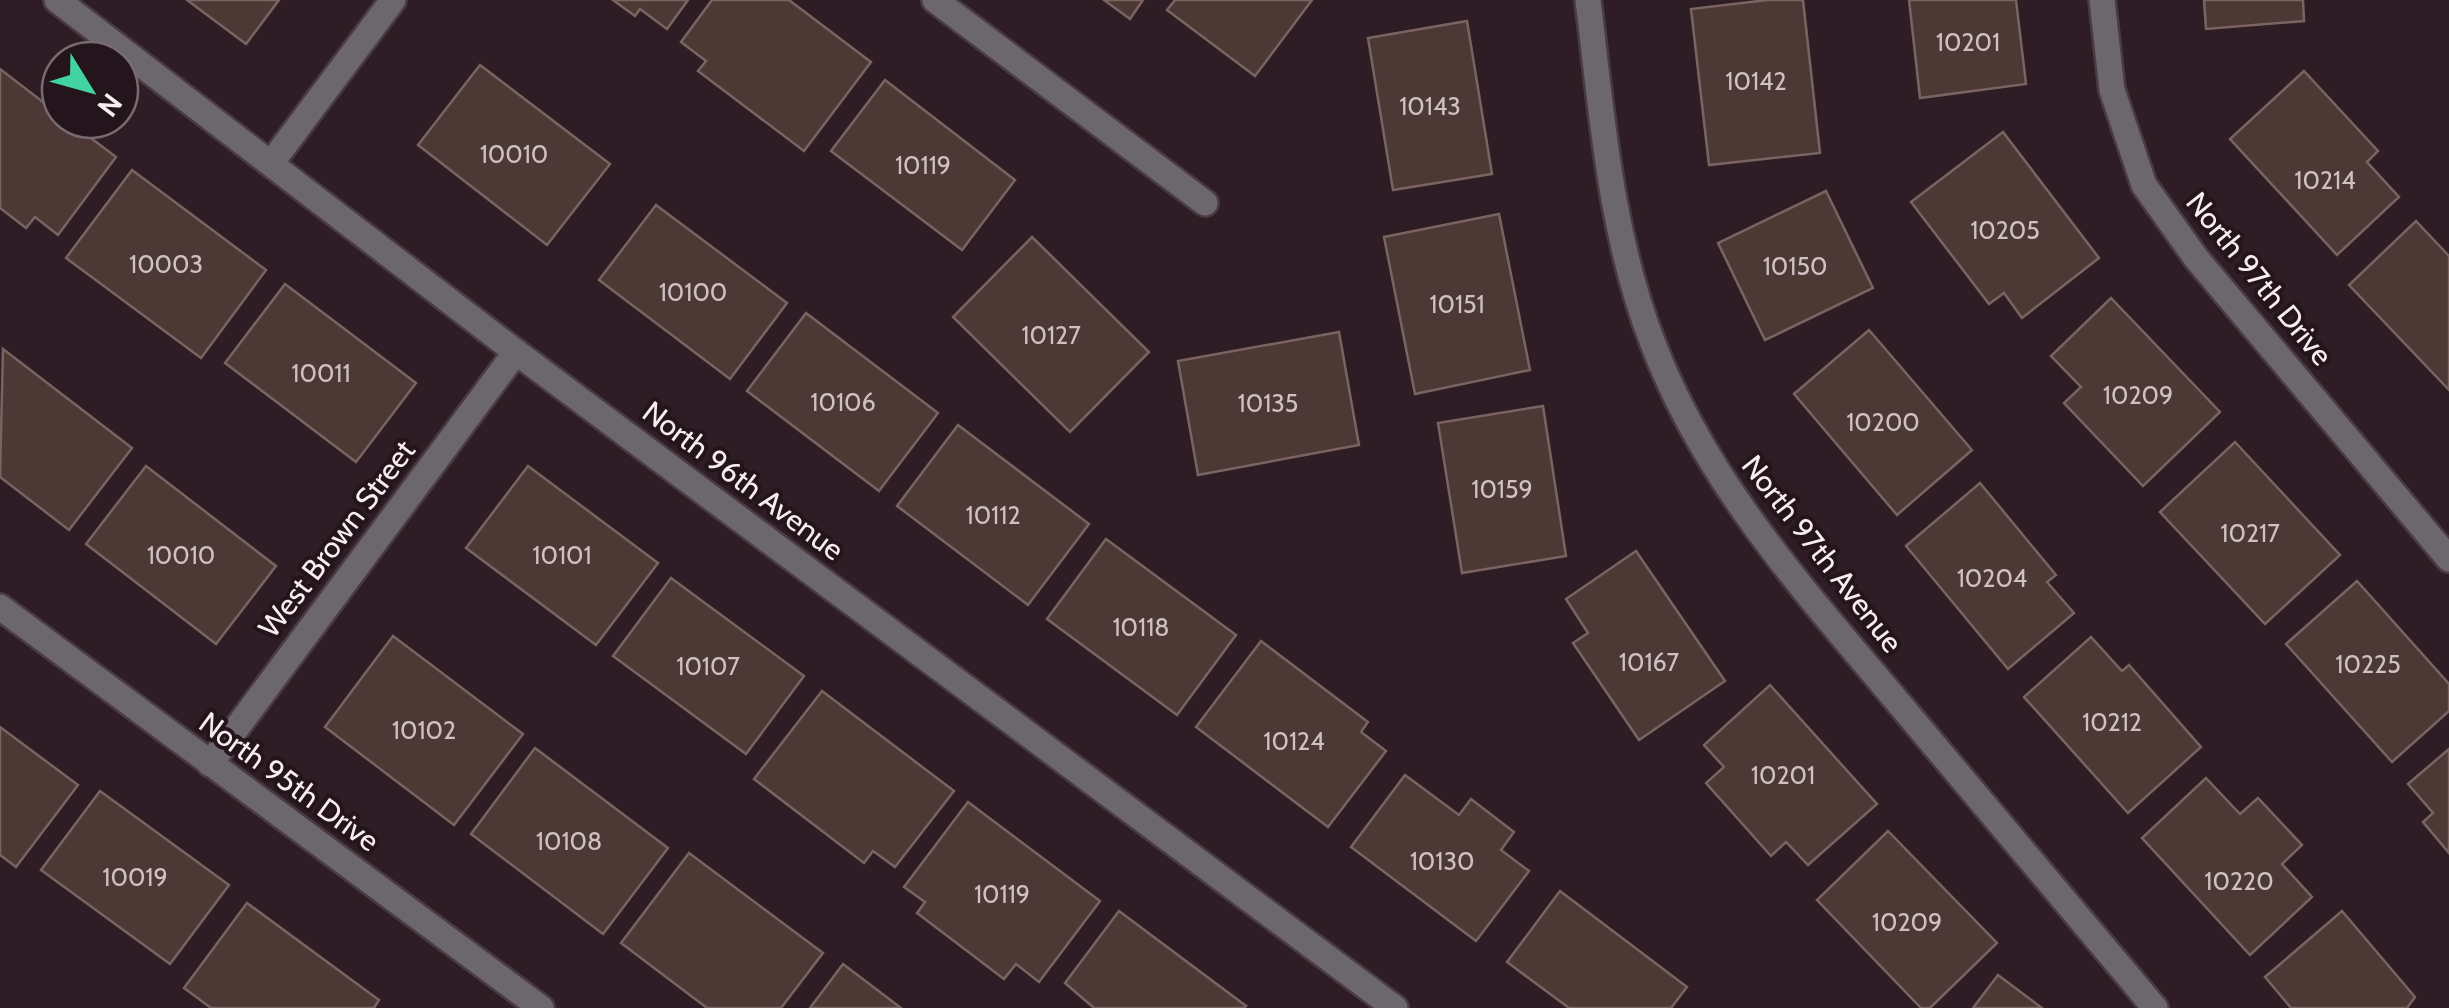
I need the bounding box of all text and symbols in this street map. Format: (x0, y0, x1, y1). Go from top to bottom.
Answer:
house number: 10201 (1936, 27, 2000, 57)
north arrow (40, 40, 140, 140)
house number: 10142 (1725, 66, 1787, 96)
text: N (90, 87, 129, 123)
house number: 10143 (1399, 91, 1461, 121)
house number: 10010 (480, 139, 548, 169)
house number: 10119 (895, 150, 951, 180)
house number: 10214 (2294, 165, 2356, 195)
street label: North 97th Drive (2178, 185, 2341, 373)
house number: 10205 (1970, 215, 2040, 245)
house number: 10003 (129, 249, 203, 279)
house number: 10150 (1763, 251, 1827, 281)
house number: 10100 (659, 277, 727, 307)
house number: 10151 (1429, 289, 1485, 319)
house number: 10127 (1021, 320, 1081, 350)
house number: 10011 (291, 358, 351, 388)
house number: 10209 (2103, 380, 2173, 410)
house number: 10106 (810, 387, 876, 417)
house number: 10135 (1238, 388, 1298, 418)
street label: North 96th Avenue (635, 393, 851, 568)
house number: 10200 (1846, 407, 1920, 437)
street label: West Brown Street (250, 433, 423, 645)
street label: North 97th Avenue (1734, 448, 1911, 660)
house number: 10159 (1471, 474, 1533, 504)
house number: 10112 (965, 500, 1021, 530)
house number: 10217 (2220, 518, 2280, 548)
house number: 10010 (147, 540, 215, 570)
house number: 10101 (532, 540, 592, 570)
house number: 10204 (1957, 563, 2027, 593)
house number: 10118 (1112, 612, 1170, 642)
house number: 10167 (1619, 647, 1680, 677)
house number: 10225 (2335, 649, 2401, 679)
house number: 10107 (676, 651, 740, 681)
street label: North 95th Drive (192, 704, 387, 859)
house number: 10212 (2082, 707, 2142, 737)
house number: 10102 (392, 715, 456, 745)
house number: 10124 (1263, 726, 1325, 756)
house number: 10201 (1751, 760, 1815, 790)
house number: 10108 (536, 826, 602, 856)
house number: 10130 (1410, 846, 1474, 876)
house number: 10019 (102, 862, 168, 892)
house number: 10220 (2204, 866, 2274, 896)
house number: 10119 (974, 879, 1030, 909)
house number: 10209 (1872, 907, 1942, 937)

